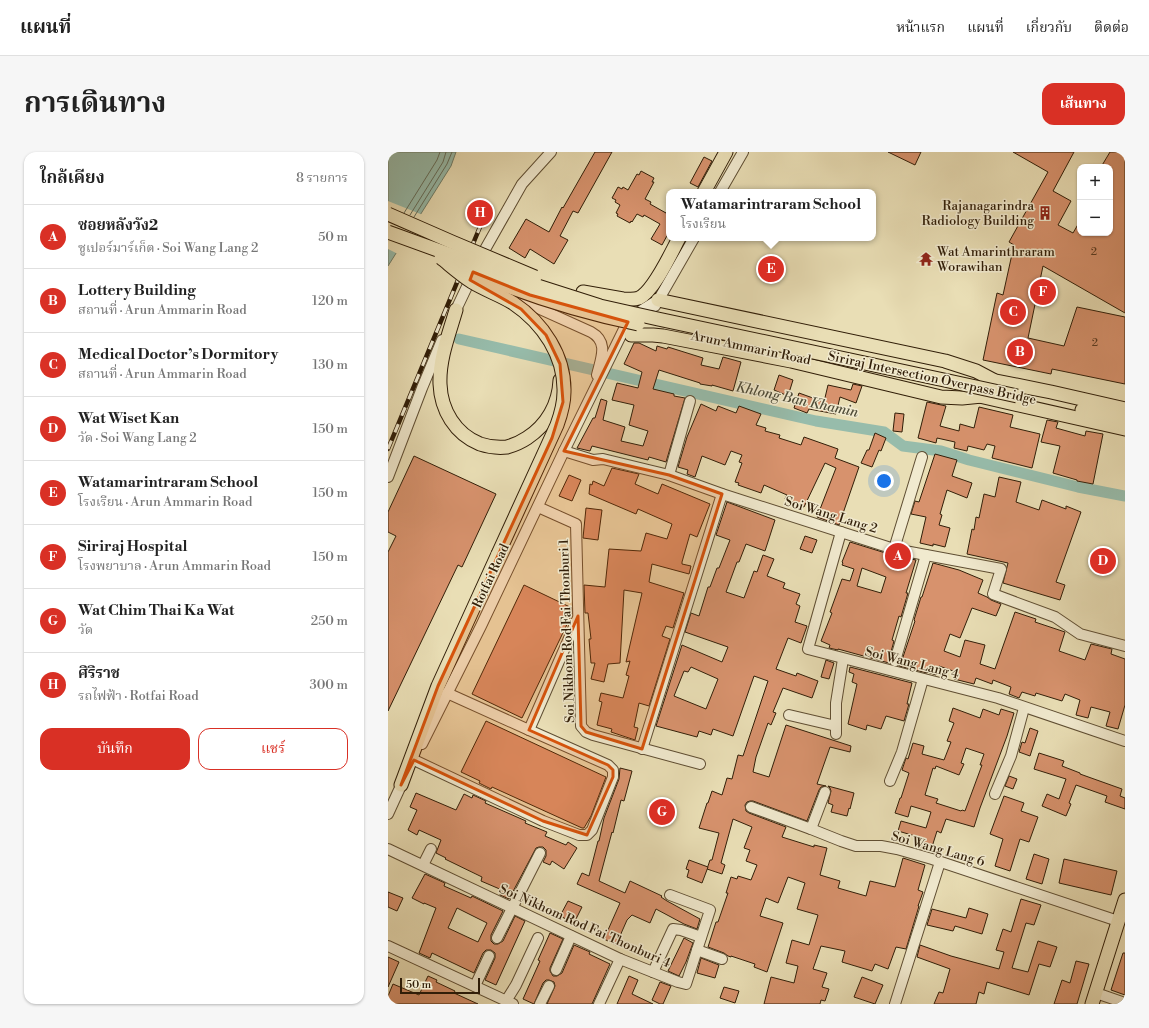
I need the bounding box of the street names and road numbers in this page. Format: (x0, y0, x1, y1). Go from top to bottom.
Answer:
street label: Arun Ammarin Road (689, 327, 813, 369)
street label: Siriraj Intersection Overpass Bridge (826, 348, 1038, 408)
street label: Soi Wang Lang 2 (783, 493, 879, 537)
street label: Soi Nikhom Rod Fai Thonburi 1 (556, 538, 578, 723)
street label: Rotfai Road (469, 541, 513, 611)
street label: Soi Wang Lang 4 (863, 644, 961, 683)
street label: Soi Wang Lang 6 (889, 828, 987, 870)
street label: Soi Nikhom Rod Fai Thonburi 4 (497, 881, 674, 971)

